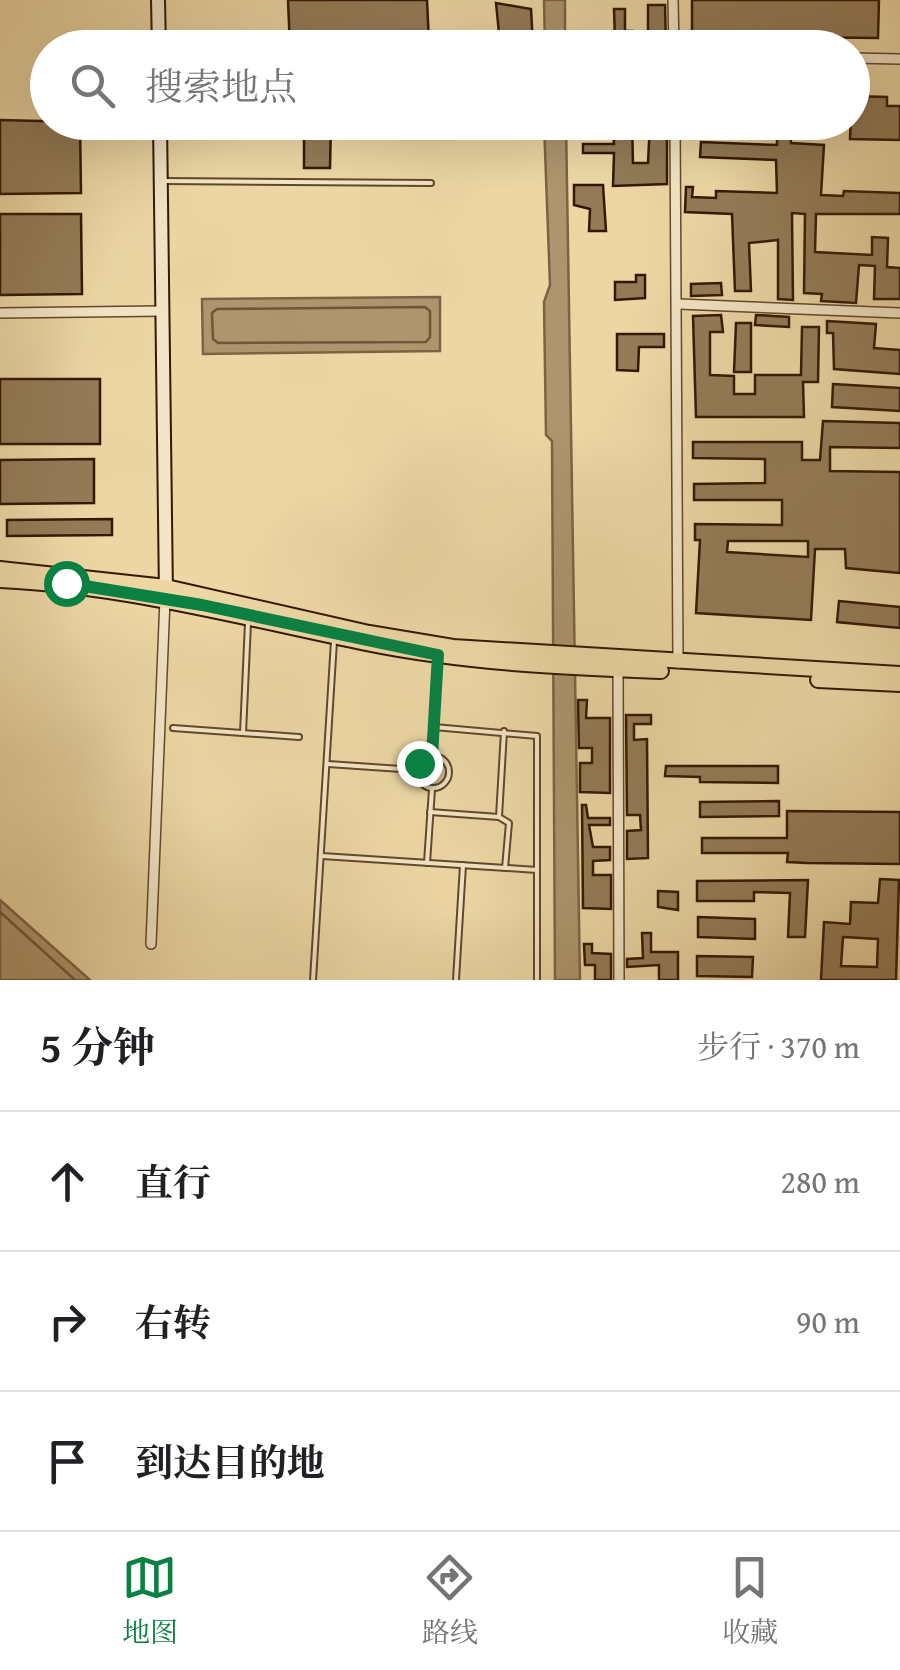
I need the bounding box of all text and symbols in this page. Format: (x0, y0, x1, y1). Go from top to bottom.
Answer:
search box (30, 30, 870, 140)
icon: search (65, 58, 120, 113)
text: 搜索地点 (145, 58, 297, 114)
route start (44, 561, 90, 607)
route end (397, 741, 443, 787)
text: 5 分钟 (40, 1016, 155, 1077)
text: 步行 · 370 m (697, 1023, 860, 1070)
icon: ahead (40, 1154, 95, 1209)
text: 直行 (135, 1154, 211, 1210)
text: 280 m (781, 1158, 860, 1205)
icon: right (40, 1294, 95, 1349)
text: 右转 (135, 1294, 211, 1350)
text: 90 m (796, 1298, 860, 1345)
icon: arrive (40, 1434, 95, 1489)
text: 到达目的地 (135, 1434, 325, 1490)
tab: 地图 (122, 1550, 178, 1652)
tab: 路线 (422, 1550, 478, 1652)
tab: 收藏 (722, 1550, 778, 1652)

